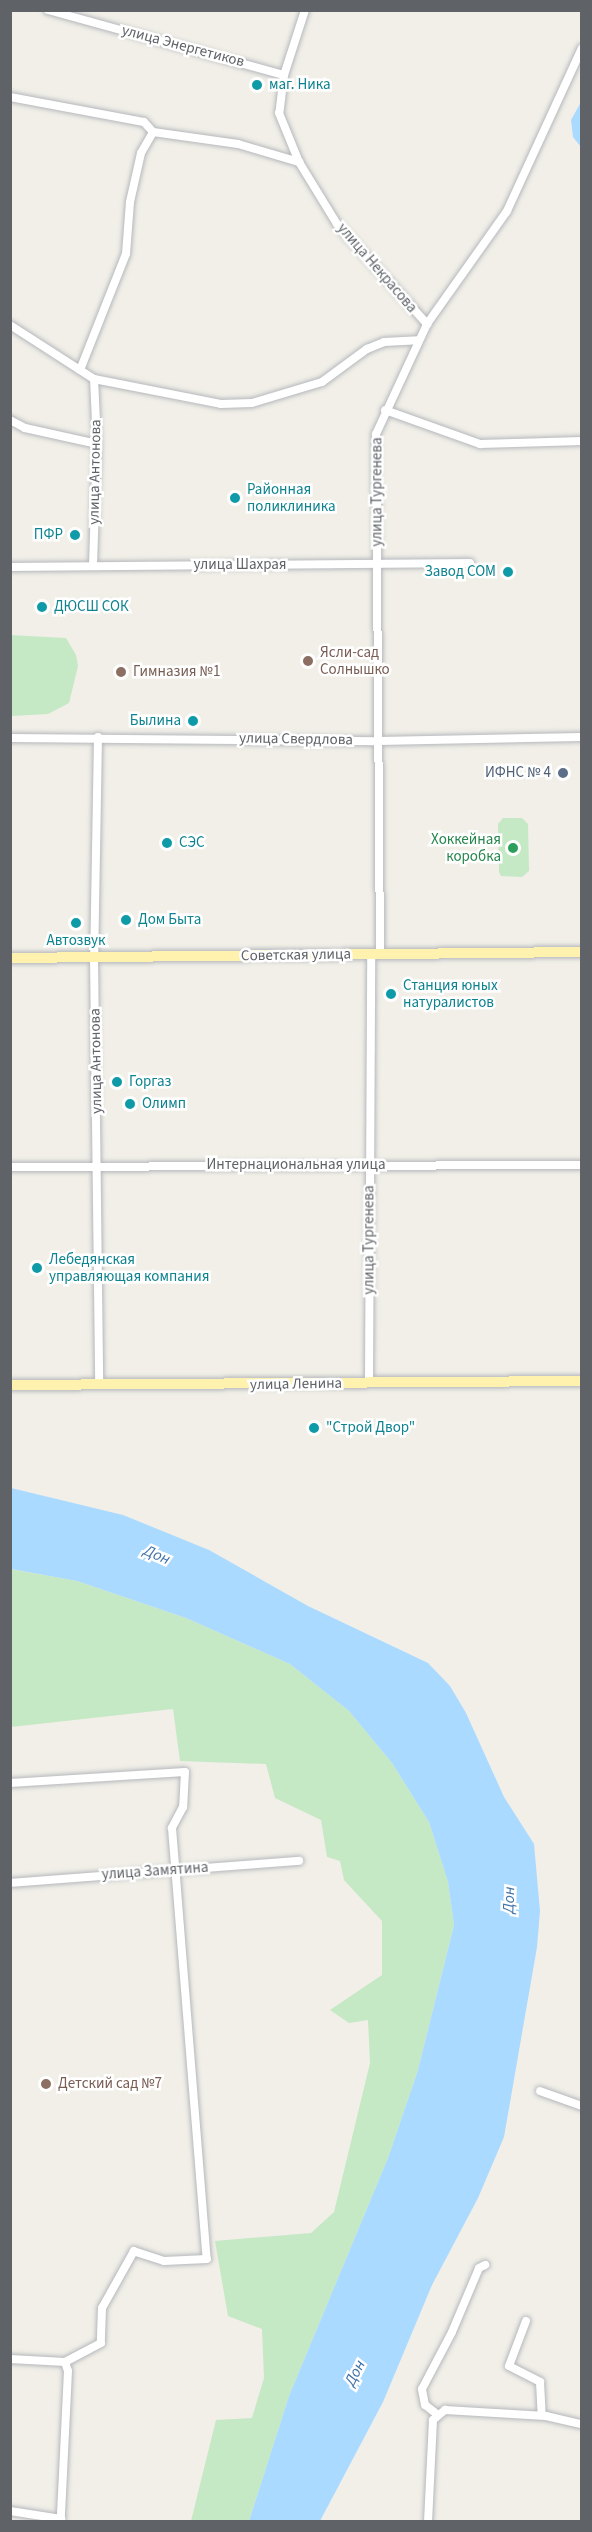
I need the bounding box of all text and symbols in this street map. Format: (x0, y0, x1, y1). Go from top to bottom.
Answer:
street label: улица Энергетиков (120, 21, 246, 71)
place label: маг. Ника (269, 76, 331, 94)
marker: маг. Ника (250, 78, 264, 92)
street label: улица Некрасова (333, 220, 421, 316)
street label: улица Антонова (85, 419, 105, 525)
street label: улица Тургенева (368, 437, 386, 547)
place label: Районная поликлиника (247, 480, 335, 515)
marker: Районная поликлиника (228, 491, 242, 505)
place label: ПФР (34, 526, 63, 544)
marker: ПФР (68, 528, 82, 542)
street label: улица Шахрая (193, 556, 287, 574)
place label: Завод СОМ (424, 563, 496, 581)
marker: Завод СОМ (501, 565, 515, 579)
place label: ДЮСШ СОК (54, 598, 129, 616)
marker: ДЮСШ СОК (35, 600, 49, 614)
place label: Ясли-сад Солнышко (320, 643, 390, 678)
marker: Ясли-сад Солнышко (301, 654, 315, 668)
place label: Гимназия №1 (133, 663, 220, 681)
marker: Гимназия №1 (114, 665, 128, 679)
place label: Былина (130, 712, 181, 730)
marker: Былина (186, 714, 200, 728)
street label: улица Свердлова (239, 729, 353, 749)
place label: ИФНС № 4 (485, 764, 551, 782)
marker: ИФНС № 4 (556, 766, 570, 780)
place label: Хоккейная коробка (431, 830, 501, 865)
place label: СЭС (179, 834, 205, 852)
marker: СЭС (160, 836, 174, 850)
marker: Хоккейная коробка (506, 841, 520, 855)
place label: Дом Быта (138, 911, 201, 929)
marker: Дом Быта (119, 913, 133, 927)
marker: Автозвук (69, 916, 83, 930)
place label: Автозвук (47, 932, 105, 950)
street label: Советская улица (241, 945, 351, 965)
place label: Станция юных натуралистов (403, 976, 498, 1011)
marker: Станция юных натуралистов (384, 987, 398, 1001)
street label: улица Антонова (86, 1008, 106, 1114)
place label: Горгаз (129, 1073, 171, 1091)
marker: Горгаз (110, 1075, 124, 1089)
place label: Олимп (142, 1095, 186, 1113)
marker: Олимп (123, 1097, 137, 1111)
street label: Интернациональная улица (206, 1156, 386, 1174)
street label: улица Тургенева (360, 1185, 378, 1295)
place label: Лебедянская управляющая компания (49, 1250, 209, 1285)
marker: Лебедянская управляющая компания (30, 1261, 44, 1275)
street label: улица Ленина (250, 1374, 342, 1394)
place label: "Строй Двор" (326, 1419, 415, 1437)
marker: "Строй Двор" (307, 1421, 321, 1435)
water label: Дон (141, 1541, 173, 1569)
street label: улица Замятина (101, 1858, 209, 1884)
water label: Дон (499, 1886, 519, 1914)
place label: Детский сад №7 (58, 2075, 162, 2093)
marker: Детский сад №7 (39, 2077, 53, 2091)
water label: Дон (340, 2357, 370, 2389)

